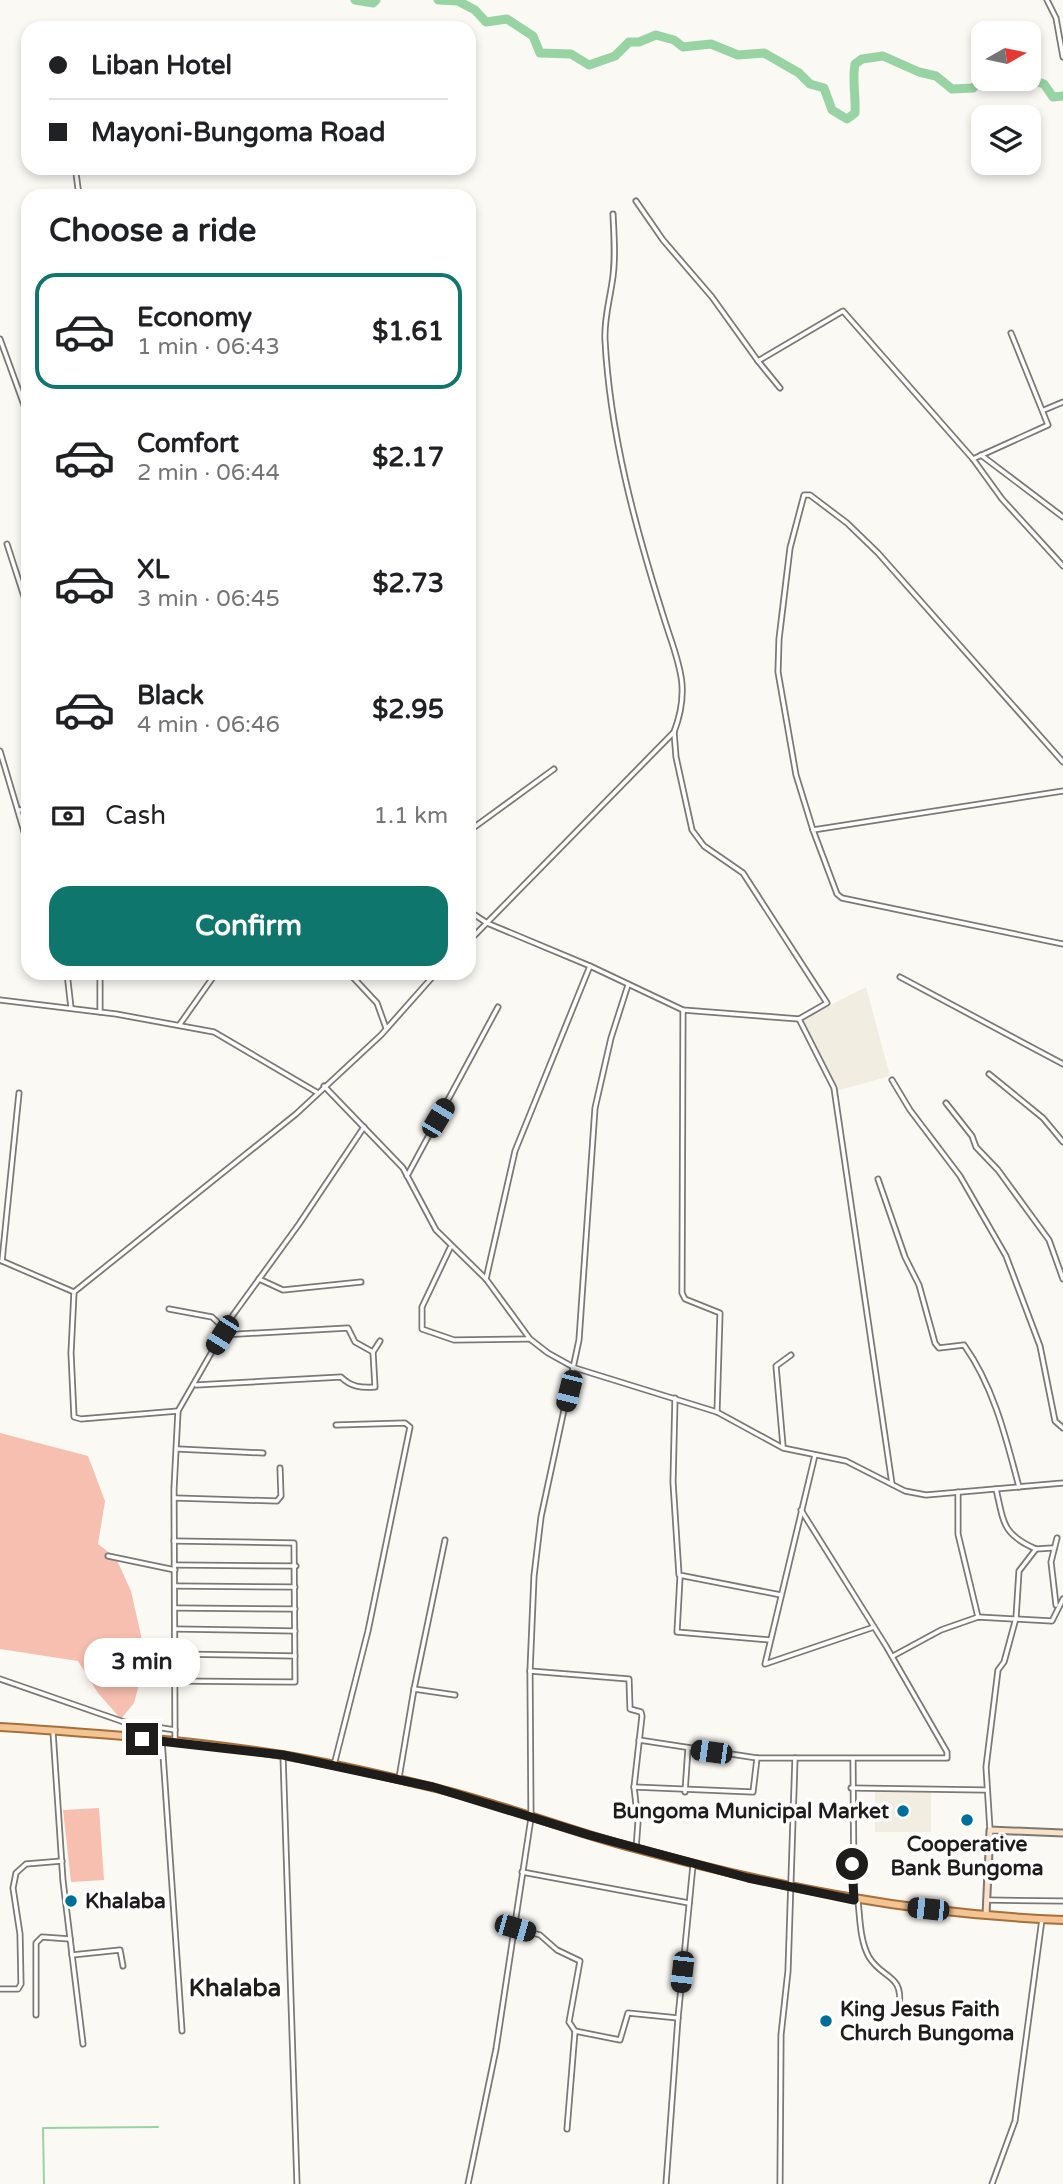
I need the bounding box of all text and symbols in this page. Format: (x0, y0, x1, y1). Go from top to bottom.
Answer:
north arrow (971, 21, 1041, 91)
map controls (971, 21, 1041, 175)
text: Liban Hotel (91, 50, 232, 81)
button: layers (971, 105, 1041, 175)
text: Mayoni-Bungoma Road (91, 117, 385, 148)
text: Choose a ride (49, 212, 256, 250)
icon: car (53, 300, 116, 363)
text: Economy (137, 302, 252, 333)
text: $1.61 (372, 316, 444, 347)
text: 1 min · 06:43 (137, 333, 280, 361)
icon: car (53, 426, 116, 489)
text: Comfort (137, 428, 239, 459)
text: $2.17 (372, 442, 444, 473)
text: 2 min · 06:44 (137, 459, 280, 487)
icon: car (53, 552, 116, 615)
text: XL (137, 554, 169, 585)
text: $2.73 (372, 568, 444, 599)
text: 3 min · 06:45 (137, 585, 280, 613)
icon: car (53, 678, 116, 741)
text: Black (137, 680, 204, 711)
text: $2.95 (372, 694, 444, 725)
text: 4 min · 06:46 (137, 711, 280, 739)
icon: cash (49, 797, 87, 835)
text: Cash (105, 800, 166, 831)
text: 1.1 km (374, 802, 448, 830)
button: Confirm (49, 886, 448, 966)
car (419, 1095, 458, 1141)
car (202, 1312, 243, 1358)
car (554, 1368, 585, 1414)
callout: 3 min (84, 1638, 200, 1686)
text: 3 min (111, 1648, 173, 1676)
route end (126, 1723, 158, 1755)
car (689, 1739, 734, 1765)
place label: Bungoma Municipal Market (612, 1799, 889, 1824)
marker: Bungoma Municipal Market (895, 1803, 911, 1819)
marker: Cooperative Bank Bungoma (959, 1812, 975, 1828)
place label: Cooperative Bank Bungoma (890, 1832, 1044, 1881)
route start (836, 1848, 868, 1880)
place label: Khalaba (85, 1889, 166, 1914)
marker: Khalaba (63, 1893, 79, 1909)
car (907, 1896, 950, 1922)
car (492, 1912, 539, 1944)
car (670, 1950, 695, 1994)
district label: Khalaba (189, 1974, 281, 2003)
place label: King Jesus Faith Church Bungoma (840, 1997, 1014, 2046)
marker: King Jesus Faith Church Bungoma (818, 2013, 834, 2029)

